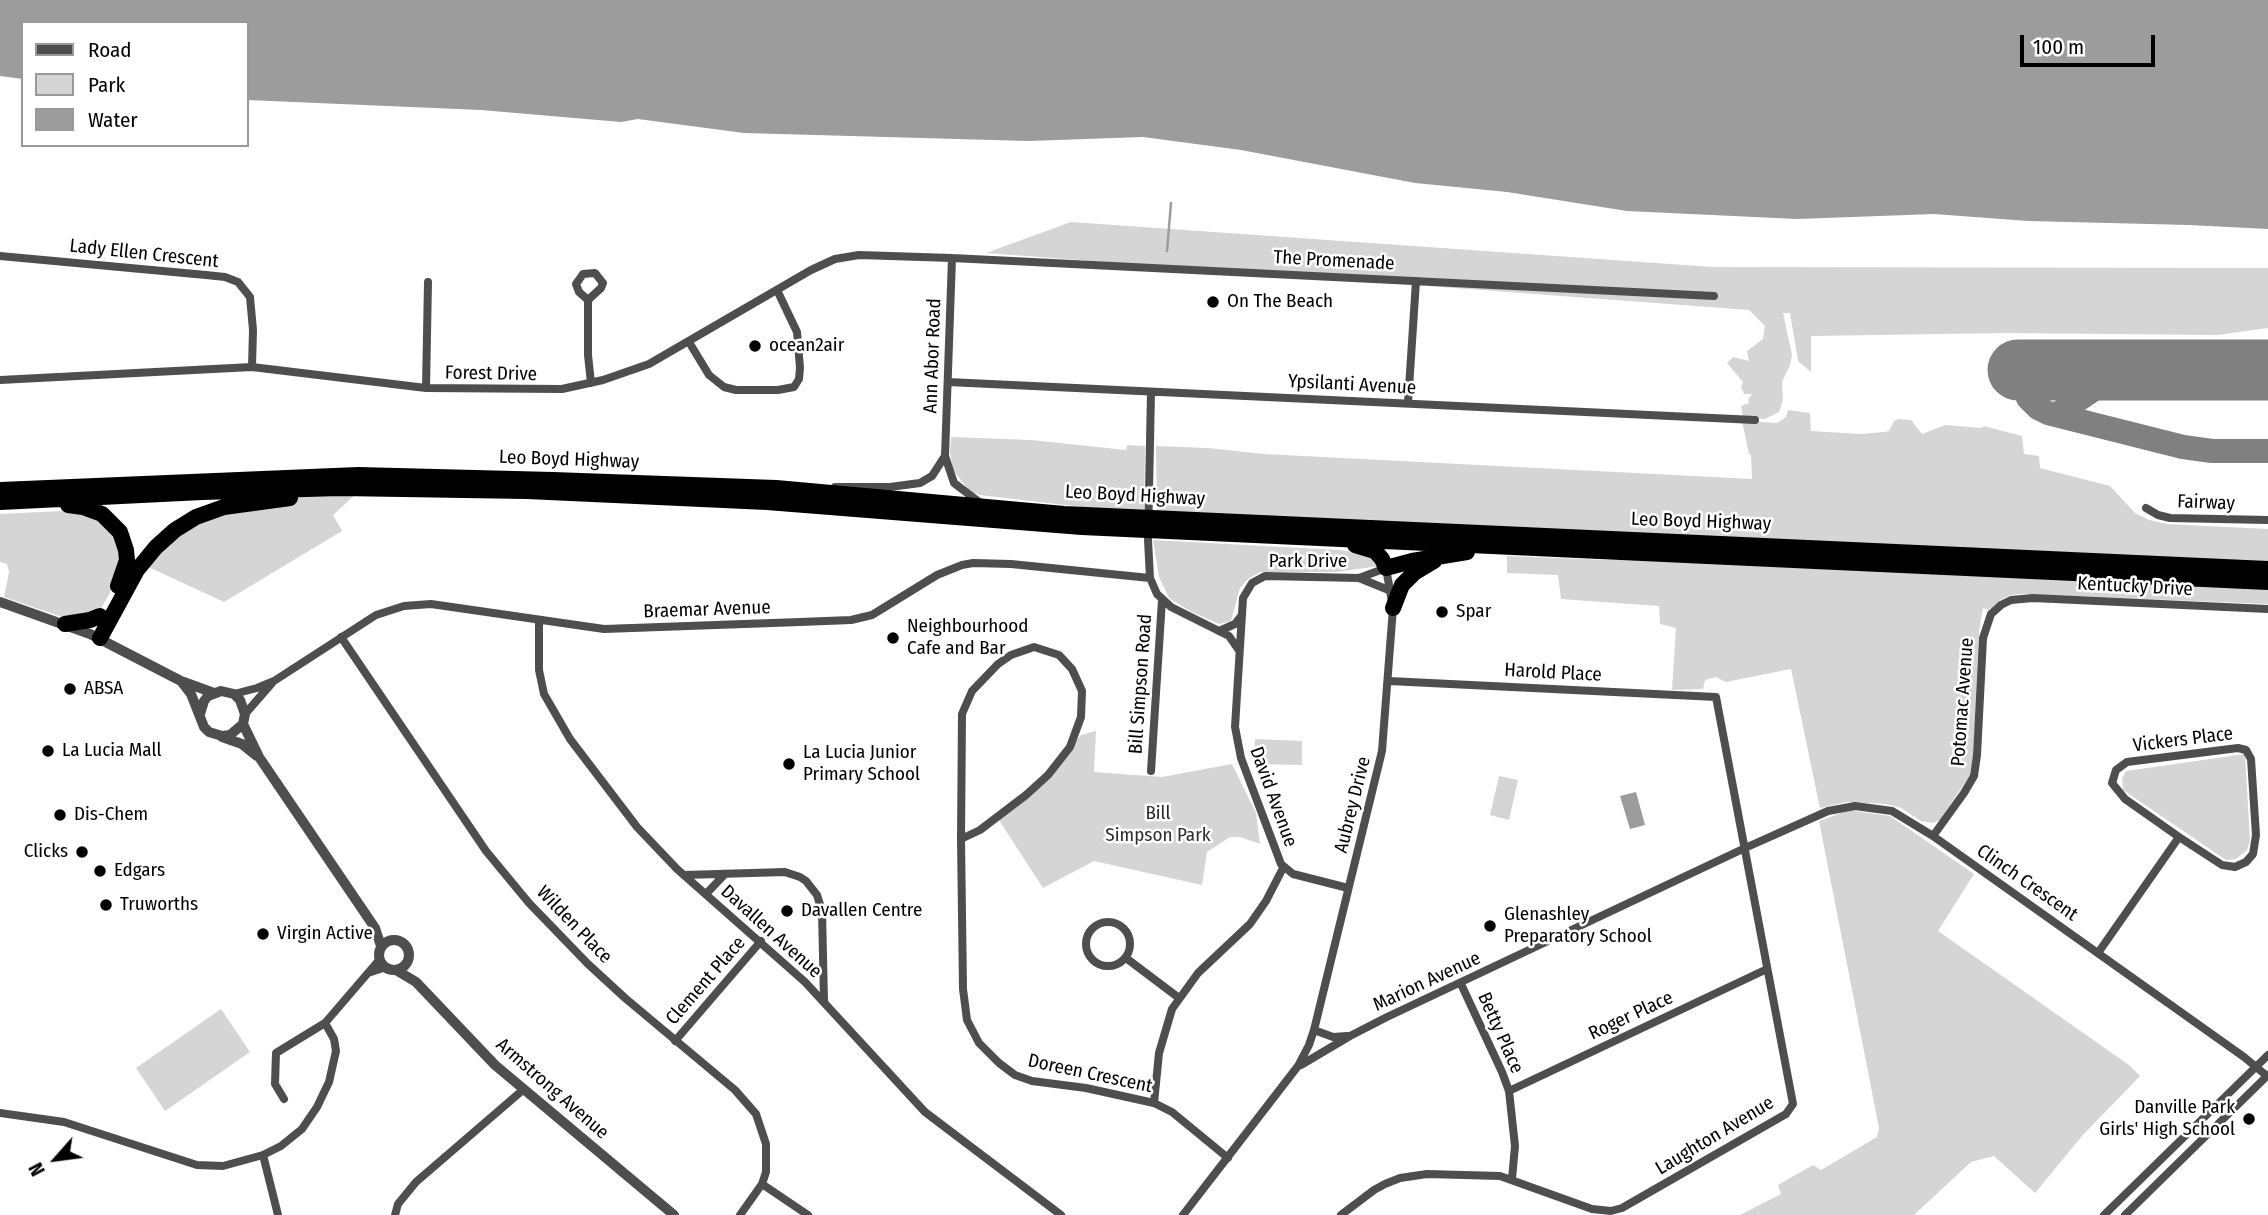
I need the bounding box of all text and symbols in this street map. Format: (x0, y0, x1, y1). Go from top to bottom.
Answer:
legend (21, 21, 248, 147)
scale bar (2023, 21, 2158, 65)
text: 100 m (2033, 34, 2084, 60)
text: Road (88, 37, 132, 63)
text: Park (88, 72, 125, 98)
text: Water (88, 107, 138, 133)
street label: Lady Ellen Crescent (68, 235, 220, 273)
street label: The Promenade (1273, 246, 1395, 276)
place label: On The Beach (1227, 291, 1333, 313)
marker: On The Beach (1205, 294, 1221, 310)
street label: Ann Abor Road (920, 298, 946, 414)
place label: ocean2air (769, 335, 844, 357)
marker: ocean2air (747, 338, 763, 354)
street label: Forest Drive (445, 362, 537, 386)
street label: Ypsilanti Avenue (1287, 370, 1417, 400)
street label: Leo Boyd Highway (499, 446, 639, 474)
street label: Leo Boyd Highway (1064, 481, 1206, 511)
street label: Fairway (2177, 491, 2235, 515)
street label: Leo Boyd Highway (1631, 508, 1771, 536)
street label: Park Drive (1269, 551, 1347, 573)
street label: Kentucky Drive (2077, 573, 2193, 601)
street label: Braemar Avenue (643, 596, 771, 624)
place label: Spar (1456, 601, 1491, 623)
marker: Spar (1434, 604, 1450, 620)
street label: Bill Simpson Road (1125, 613, 1157, 755)
place label: Neighbourhood Cafe and Bar (907, 616, 1029, 660)
marker: Neighbourhood Cafe and Bar (885, 630, 901, 646)
street label: Potomac Avenue (1947, 637, 1979, 767)
street label: Harold Place (1504, 659, 1602, 687)
place label: ABSA (84, 678, 123, 700)
marker: ABSA (62, 681, 78, 697)
street label: Vickers Place (2132, 723, 2234, 757)
place label: La Lucia Mall (62, 740, 161, 762)
place label: La Lucia Junior Primary School (803, 742, 920, 786)
marker: La Lucia Mall (40, 743, 56, 759)
street label: David Avenue (1244, 744, 1302, 850)
street label: Aubrey Drive (1330, 754, 1376, 856)
marker: La Lucia Junior Primary School (781, 756, 797, 772)
park label: Bill Simpson Park (1105, 803, 1211, 847)
place label: Dis-Chem (74, 804, 148, 826)
marker: Dis-Chem (52, 807, 68, 823)
street label: Clinch Crescent (1972, 840, 2082, 926)
place label: Clicks (24, 841, 68, 863)
marker: Clicks (74, 844, 90, 860)
place label: Edgars (114, 860, 165, 882)
marker: Edgars (92, 863, 108, 879)
street label: Wilden Place (531, 881, 617, 969)
street label: Davallen Avenue (716, 881, 826, 983)
place label: Truworths (120, 894, 198, 916)
marker: Truworths (98, 897, 114, 913)
place label: Davallen Centre (801, 900, 922, 922)
marker: Davallen Centre (779, 903, 795, 919)
place label: Glenashley Preparatory School (1504, 904, 1652, 948)
marker: Glenashley Preparatory School (1482, 918, 1498, 934)
place label: Virgin Active (277, 923, 373, 945)
marker: Virgin Active (255, 926, 271, 942)
street label: Clement Place (661, 932, 751, 1030)
street label: Marion Avenue (1370, 947, 1484, 1017)
street label: Roger Place (1585, 987, 1677, 1045)
street label: Betty Place (1472, 989, 1528, 1077)
street label: Armstrong Avenue (491, 1034, 613, 1144)
street label: Doreen Crescent (1026, 1050, 1154, 1098)
street label: Laughton Avenue (1652, 1092, 1778, 1180)
place label: Danville Park Girls' High School (2099, 1097, 2235, 1141)
marker: Danville Park Girls' High School (2241, 1111, 2257, 1127)
north arrow (21, 1124, 91, 1194)
text: N (24, 1159, 50, 1180)

